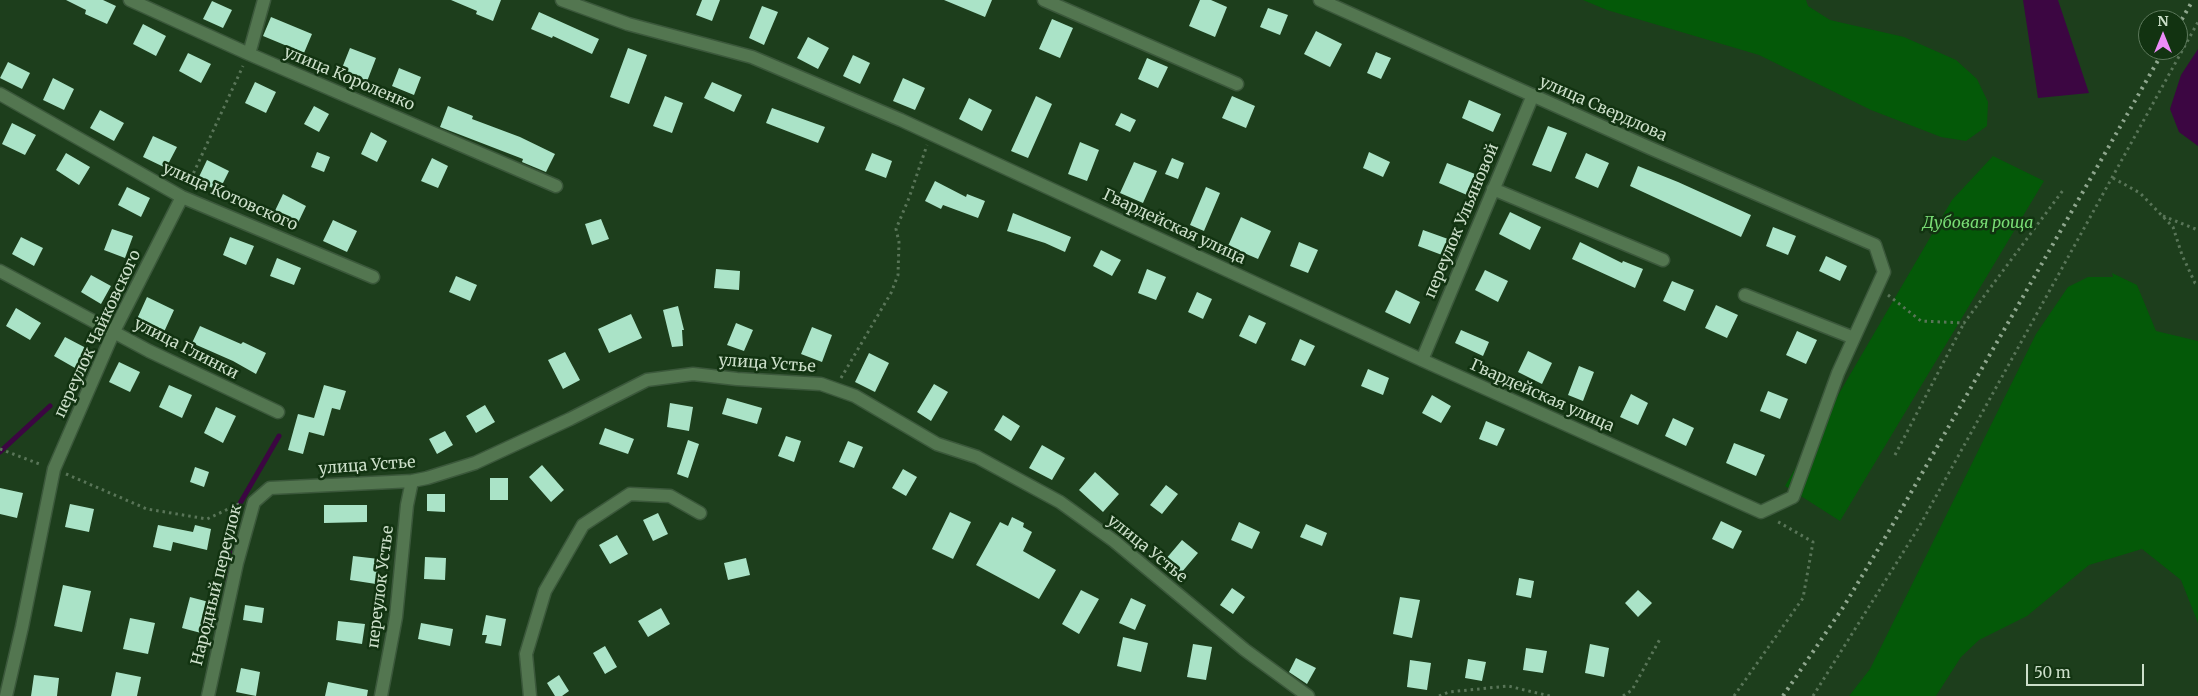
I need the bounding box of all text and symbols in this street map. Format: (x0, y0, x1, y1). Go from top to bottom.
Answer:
north arrow (2138, 10, 2188, 60)
text: N (2157, 12, 2169, 30)
street label: улица Короленко (281, 43, 417, 115)
street label: улица Свердлова (1536, 72, 1670, 146)
street label: переулок Ульяновой (1421, 141, 1503, 301)
street label: улица Котовского (159, 159, 301, 235)
street label: Гвардейская улица (1099, 185, 1249, 269)
park label: Дубовая роща (1923, 213, 2033, 233)
street label: переулок Чайковского (51, 247, 145, 421)
street label: улица Глинки (130, 314, 242, 384)
street label: улица Устье (718, 351, 816, 377)
street label: Гвардейская улица (1467, 356, 1617, 436)
street label: улица Устье (318, 453, 416, 479)
street label: Народный переулок (188, 503, 246, 667)
street label: улица Устье (1103, 511, 1191, 587)
street label: переулок Устье (364, 525, 398, 649)
scale bar (2028, 654, 2146, 686)
text: 50 m (2034, 663, 2071, 682)

